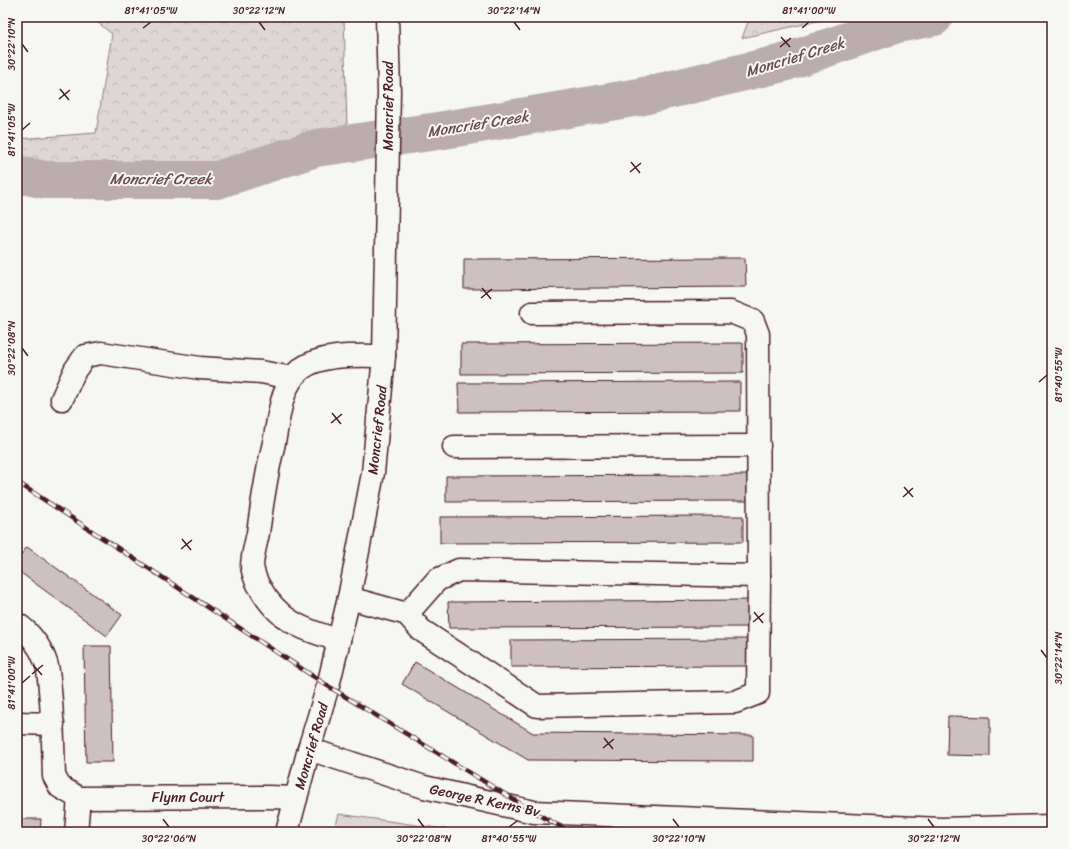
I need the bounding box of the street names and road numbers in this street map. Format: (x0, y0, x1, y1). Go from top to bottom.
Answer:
street label: Moncrief Road (376, 60, 401, 151)
street label: Moncrief Road (360, 383, 395, 476)
street label: Moncrief Road (287, 698, 336, 792)
street label: George R Kerns Bv (427, 777, 544, 825)
street label: Flynn Court (152, 785, 226, 810)

